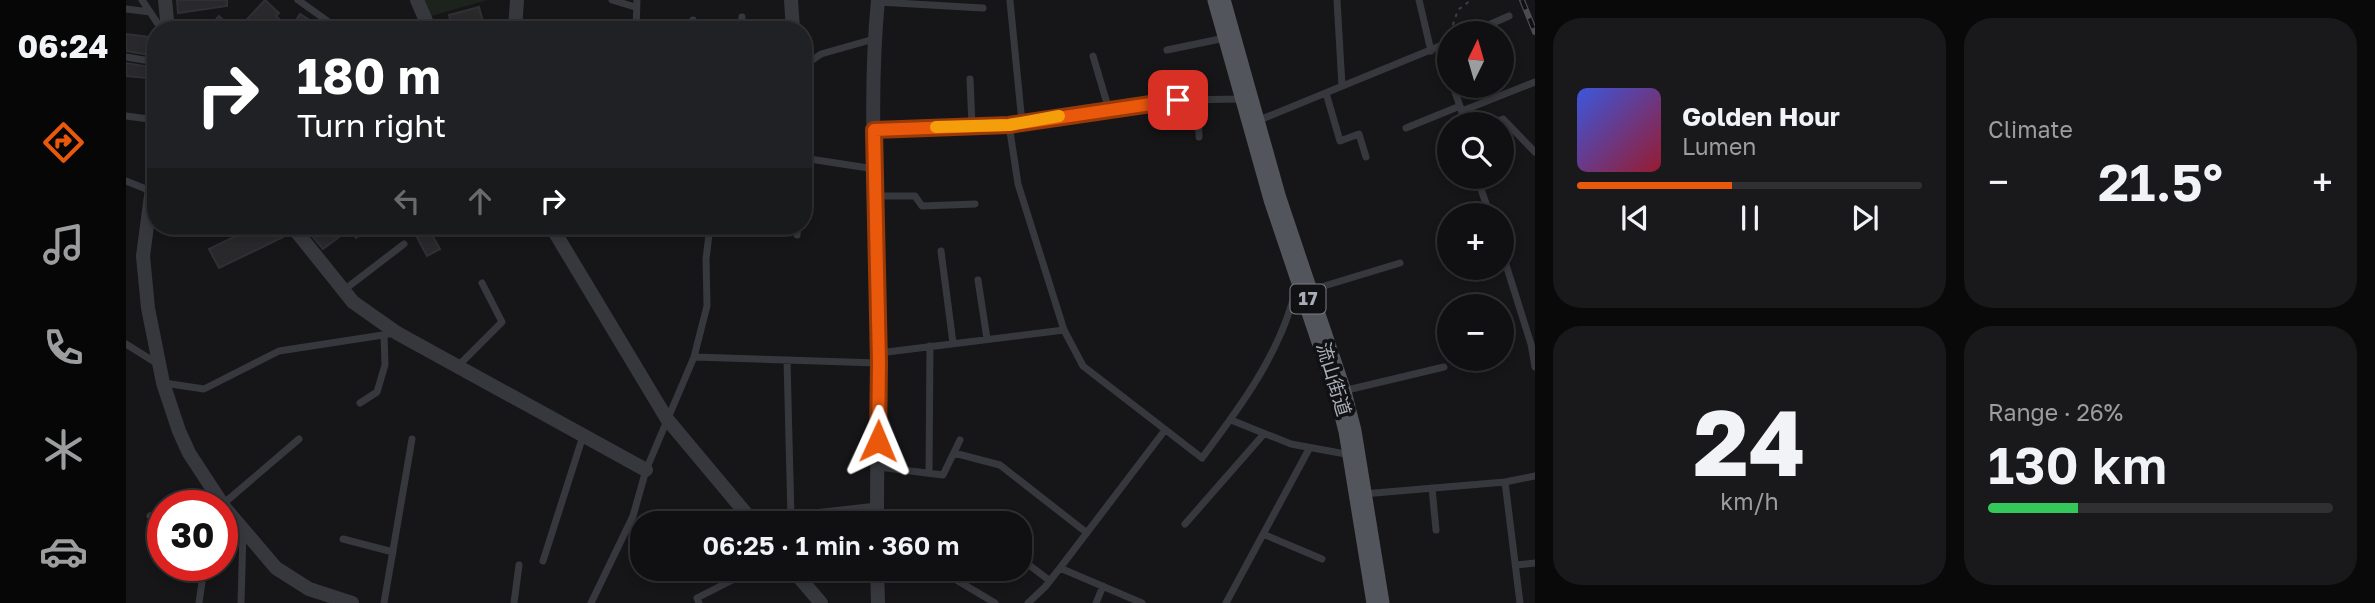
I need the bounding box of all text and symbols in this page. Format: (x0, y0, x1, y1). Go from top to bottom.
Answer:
north arrow (1437, 21, 1514, 98)
map controls (1437, 21, 1514, 371)
text: 06:24 (18, 27, 108, 65)
text: 180 m (297, 46, 441, 105)
icon: right (182, 49, 273, 140)
pin (1148, 70, 1208, 130)
icon: arrive (1159, 81, 1197, 119)
text: Golden Hour (1682, 101, 1840, 132)
text: Turn right (297, 106, 446, 144)
button: search (1437, 112, 1514, 189)
text: Climate (1988, 115, 2073, 143)
icon: directions (39, 118, 88, 167)
text: Lumen (1682, 132, 1756, 160)
text: 21.5° (2098, 150, 2223, 212)
text: − (1988, 159, 2009, 204)
text: + (2312, 159, 2333, 204)
icon: left (388, 182, 426, 220)
icon: ahead (461, 182, 499, 220)
icon: right (534, 182, 572, 220)
icon: previous (1616, 199, 1654, 237)
icon: pause (1731, 199, 1769, 237)
icon: next (1846, 199, 1884, 237)
button: + (1437, 203, 1514, 280)
icon: music (39, 220, 88, 269)
road number: 17 (1290, 284, 1326, 314)
button: − (1437, 294, 1514, 371)
icon: phone (39, 323, 88, 372)
street label: 流山街道 (1312, 339, 1357, 419)
text: 24 (1693, 387, 1806, 496)
text: Range · 26% (1988, 398, 2123, 426)
position arrow (841, 404, 915, 478)
icon: climate (39, 425, 88, 474)
text: 130 km (1988, 433, 2167, 495)
text: km/h (1720, 487, 1779, 515)
speed limit sign: 30 (147, 490, 238, 581)
icon: car (39, 527, 88, 576)
text: 06:25 · 1 min · 360 m (702, 530, 960, 561)

